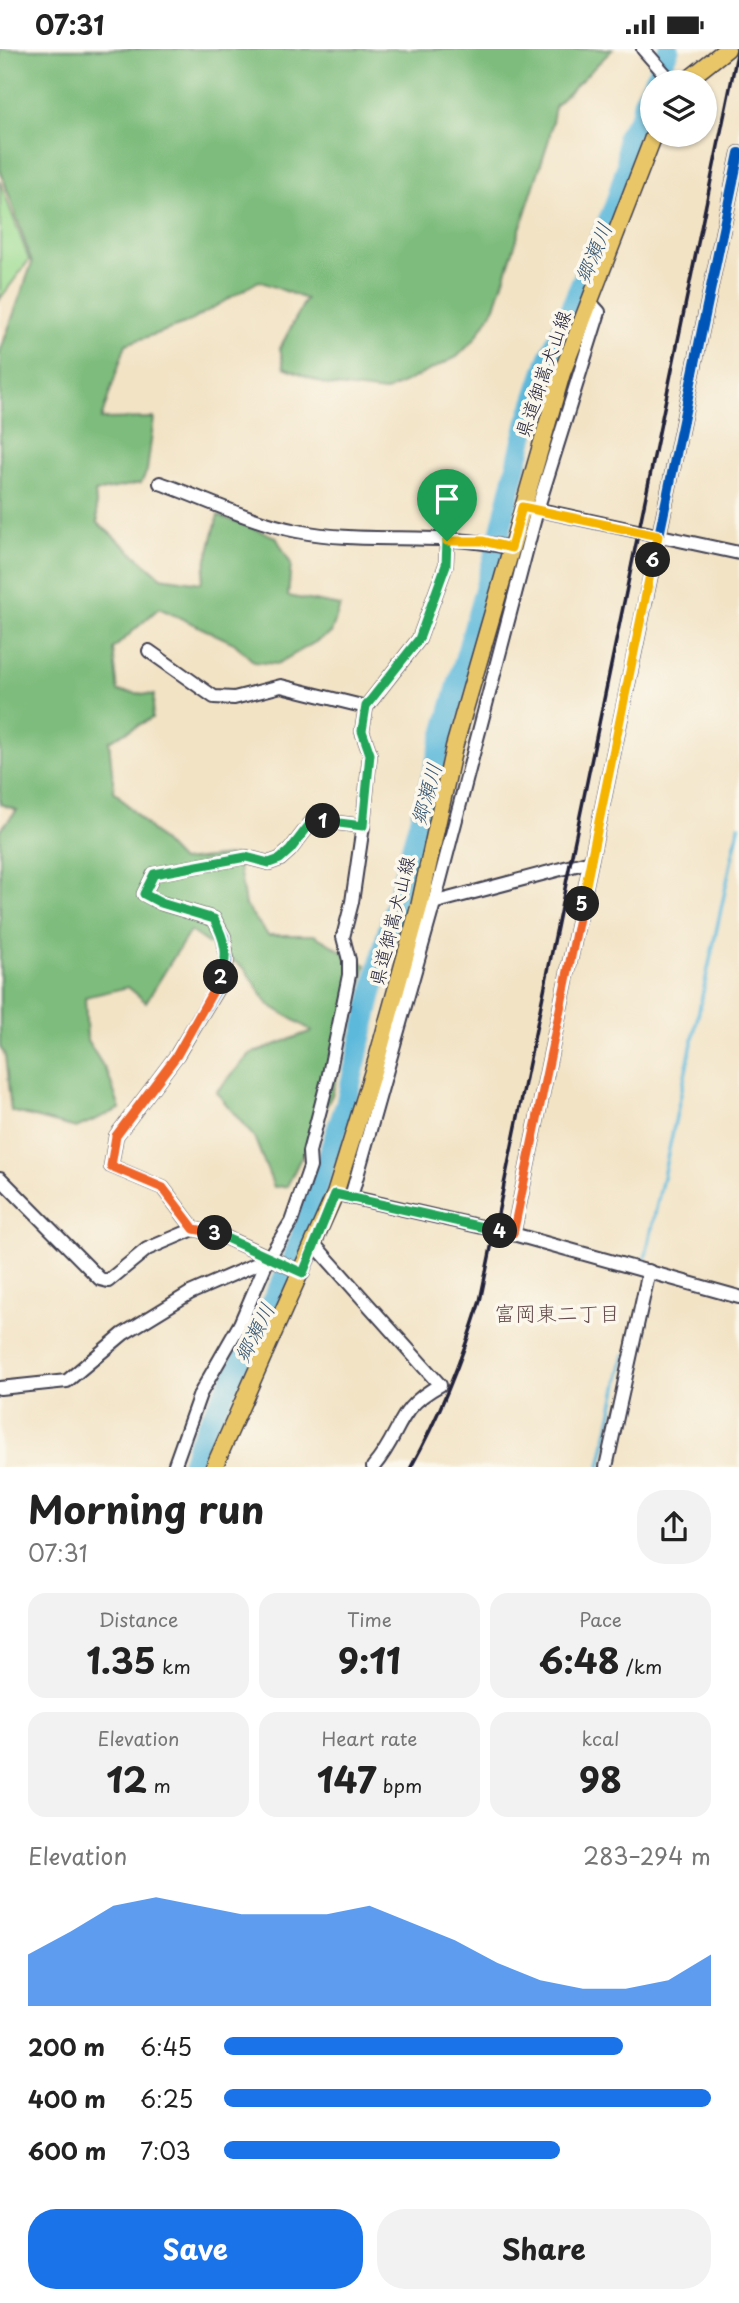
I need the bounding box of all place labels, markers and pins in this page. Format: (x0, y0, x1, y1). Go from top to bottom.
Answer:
pin (417, 469, 477, 541)
pin: 6 (636, 543, 670, 577)
pin: 1 (306, 803, 340, 839)
pin: 5 (564, 887, 600, 921)
pin: 2 (204, 960, 238, 995)
pin: 4 (482, 1213, 518, 1249)
pin: 3 (198, 1215, 232, 1251)

